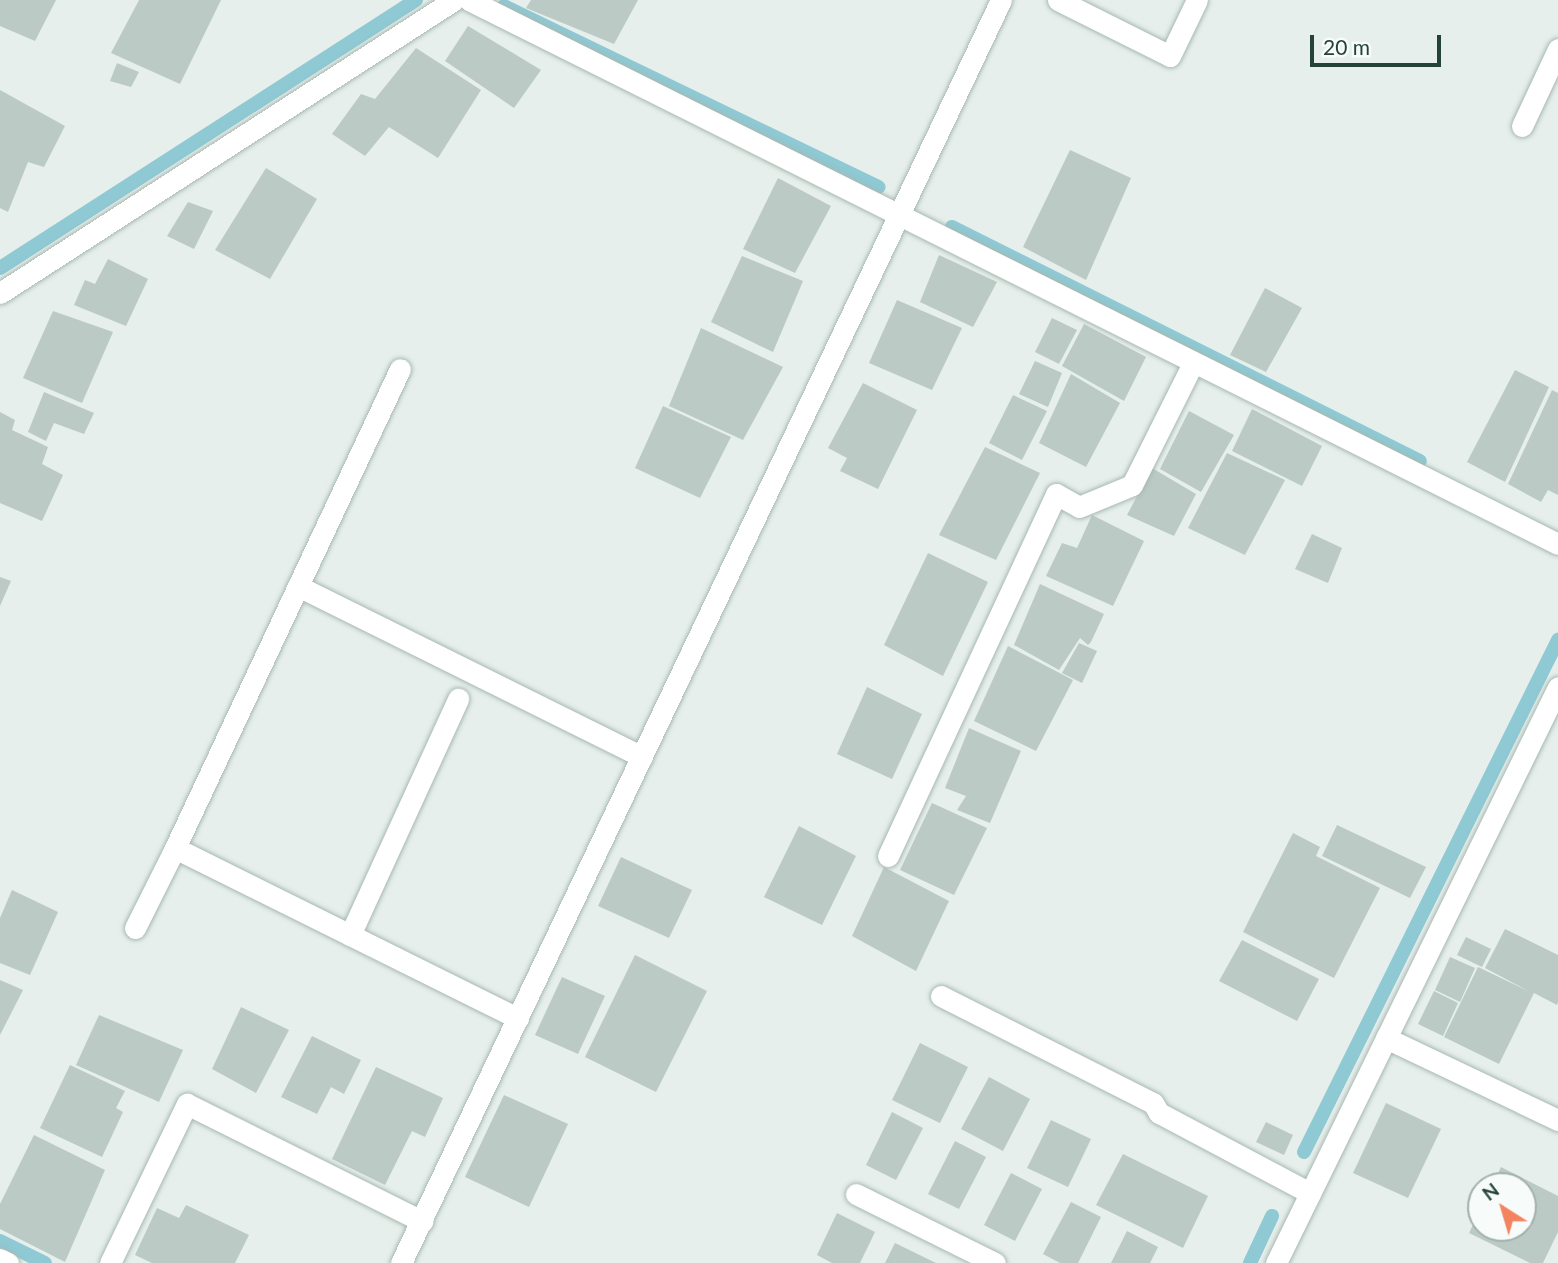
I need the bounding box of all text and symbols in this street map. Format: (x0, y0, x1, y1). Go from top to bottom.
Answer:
scale bar (1313, 21, 1444, 65)
text: 20 m (1323, 34, 1370, 59)
north arrow (1467, 1172, 1537, 1242)
text: N (1477, 1178, 1503, 1205)

